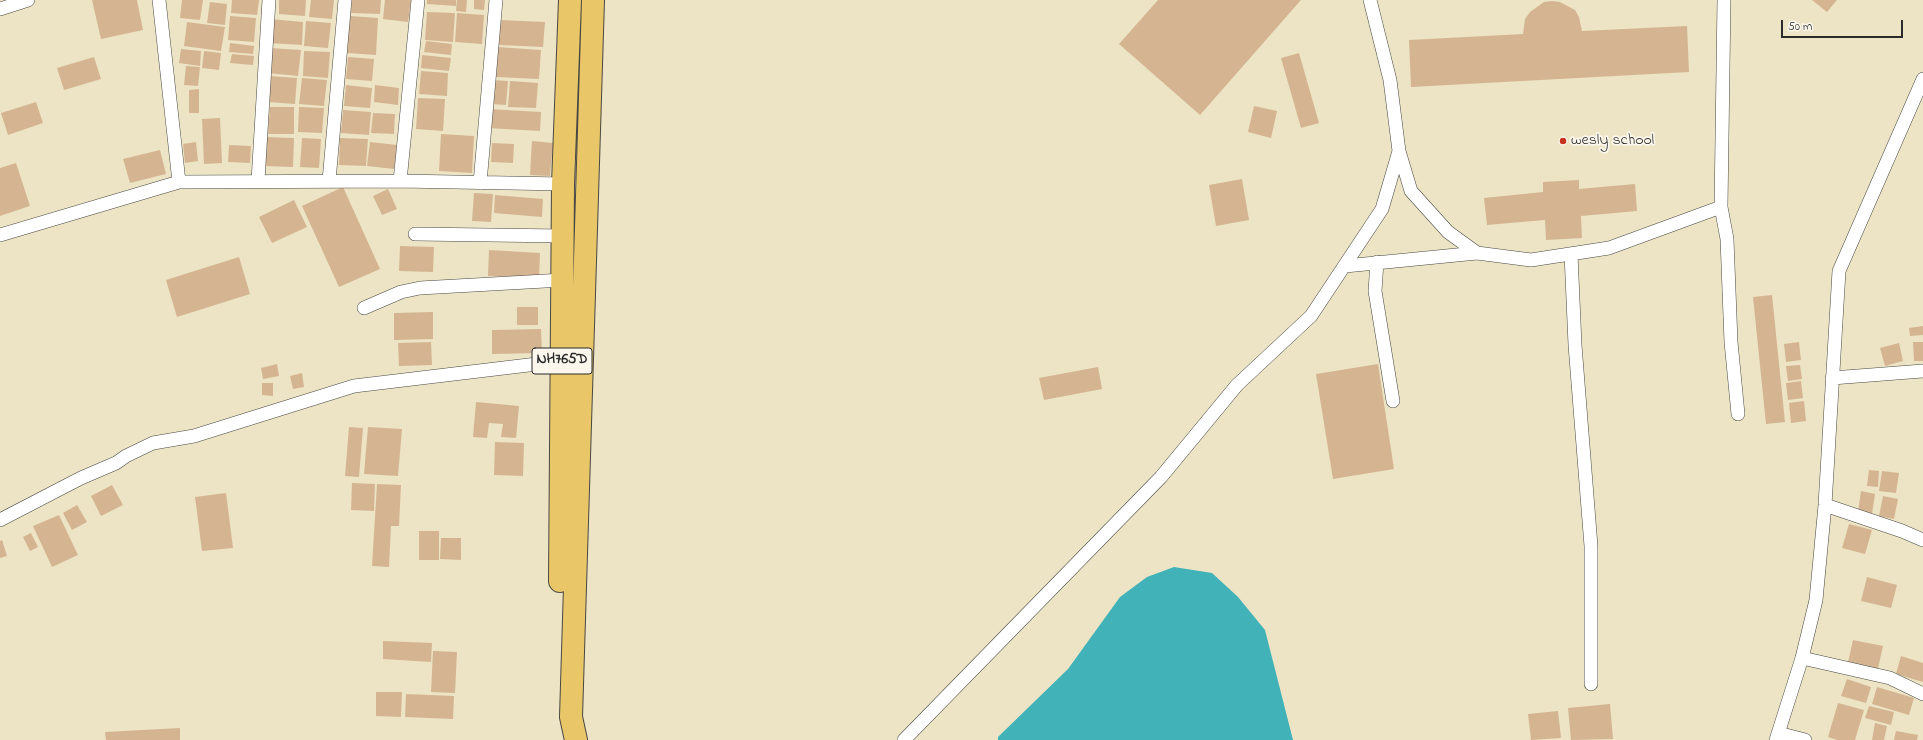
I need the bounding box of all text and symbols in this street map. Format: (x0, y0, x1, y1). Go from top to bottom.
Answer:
scale bar (1783, 12, 1905, 38)
text: 50 m (1788, 18, 1812, 36)
place label: wesly school (1571, 131, 1654, 151)
marker: wesly school (1558, 136, 1568, 146)
road number: NH765D (532, 348, 592, 374)

